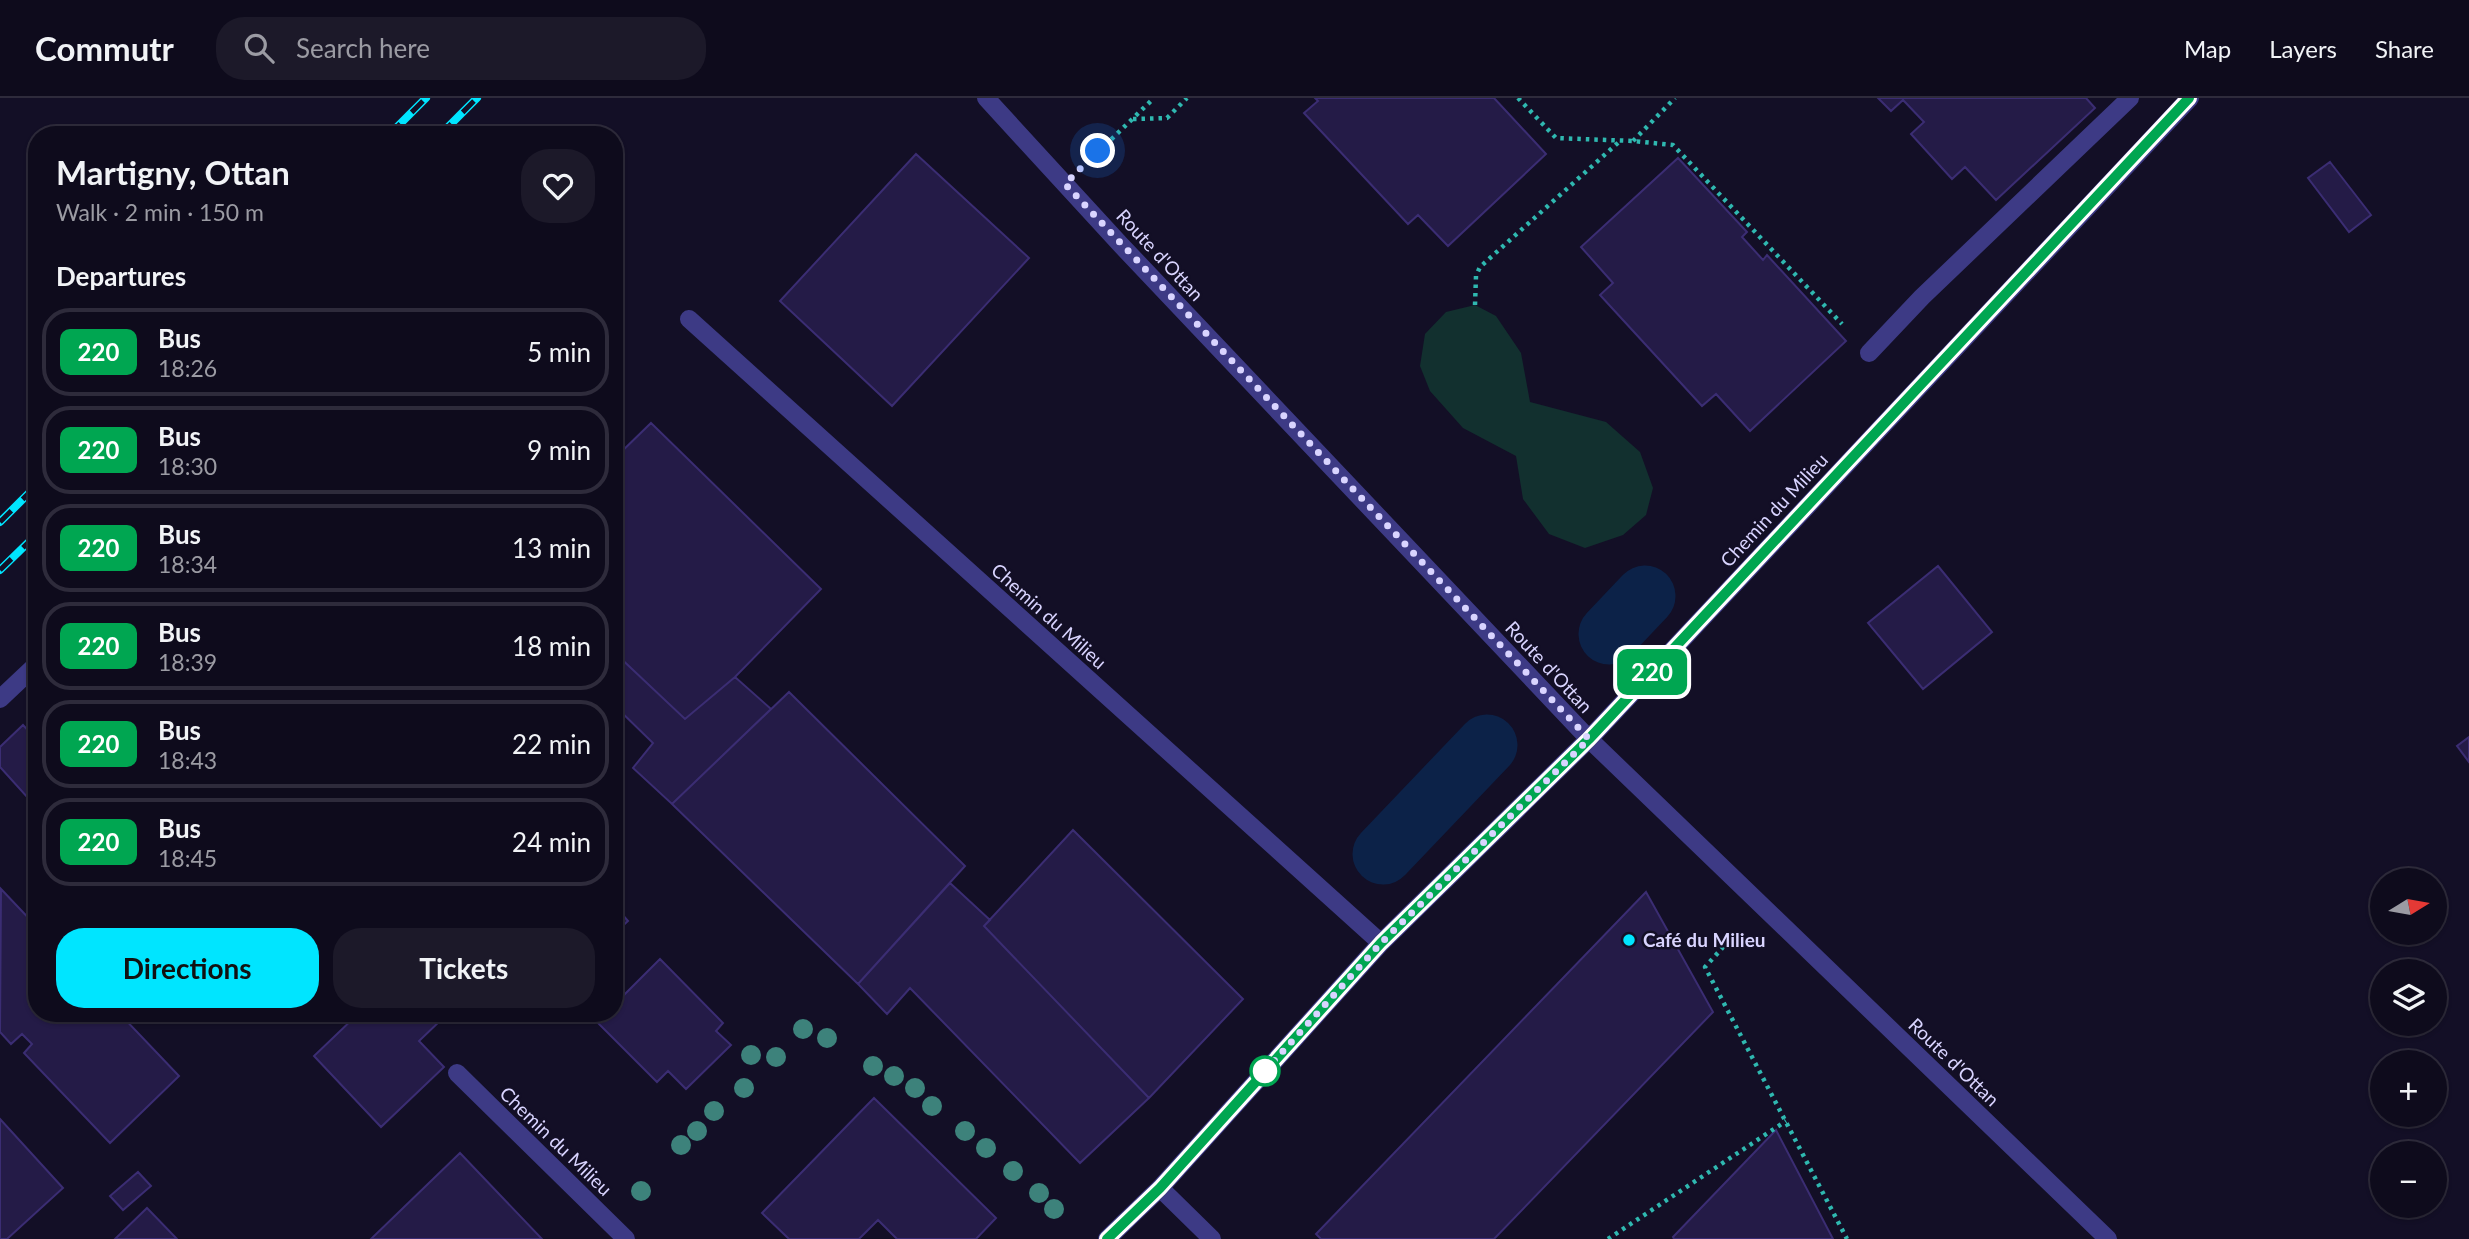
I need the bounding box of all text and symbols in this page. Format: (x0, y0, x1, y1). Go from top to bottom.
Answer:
search box (216, 17, 706, 80)
text: Commutr (35, 28, 174, 68)
icon: search (240, 29, 278, 67)
text: Search here (296, 32, 430, 64)
text: Map (2184, 34, 2231, 63)
text: Layers (2269, 34, 2337, 63)
text: Share (2375, 34, 2434, 63)
your location (1080, 133, 1115, 168)
button: heart (521, 149, 595, 223)
text: Martigny, Ottan (56, 152, 290, 192)
text: Walk · 2 min · 150 m (56, 198, 264, 226)
street label: Route d'Ottan (1112, 204, 1209, 305)
text: Departures (56, 260, 186, 292)
text: Bus (158, 322, 201, 354)
text: 5 min (527, 336, 591, 368)
text: 220 (78, 337, 119, 366)
text: 18:26 (158, 354, 217, 382)
text: Bus (158, 420, 201, 452)
text: 9 min (527, 434, 591, 466)
text: 220 (78, 435, 119, 464)
street label: Chemin du Milieu (1715, 448, 1832, 571)
text: 18:30 (158, 452, 217, 480)
text: Bus (158, 518, 201, 550)
text: 13 min (512, 532, 591, 564)
text: 220 (78, 533, 119, 562)
text: 18:34 (158, 550, 217, 578)
street label: Chemin du Milieu (987, 558, 1112, 673)
text: Bus (158, 616, 201, 648)
street label: Route d'Ottan (1501, 616, 1598, 717)
text: 18 min (512, 630, 591, 662)
text: 220 (78, 631, 119, 660)
text: 18:39 (158, 648, 217, 676)
line badge: 220 (1612, 649, 1692, 695)
text: 220 (1631, 657, 1673, 686)
text: Bus (158, 714, 201, 746)
text: 22 min (512, 728, 591, 760)
text: 220 (78, 729, 119, 758)
text: 18:43 (158, 746, 217, 774)
text: Bus (158, 812, 201, 844)
text: 24 min (512, 826, 591, 858)
text: 220 (78, 827, 119, 856)
text: 18:45 (158, 844, 217, 872)
north arrow (2370, 868, 2446, 945)
map controls (2370, 868, 2447, 1218)
button: Directions (56, 928, 319, 1008)
button: Tickets (333, 928, 595, 1008)
place label: Café du Milieu (1643, 928, 1766, 951)
marker: Café du Milieu (1621, 932, 1637, 948)
button: layers (2370, 959, 2447, 1036)
street label: Route d'Ottan (1904, 1013, 2004, 1111)
button: + (2370, 1050, 2447, 1127)
unlabelled marker (1250, 1056, 1280, 1086)
street label: Chemin du Milieu (496, 1081, 617, 1200)
button: − (2370, 1141, 2447, 1218)

